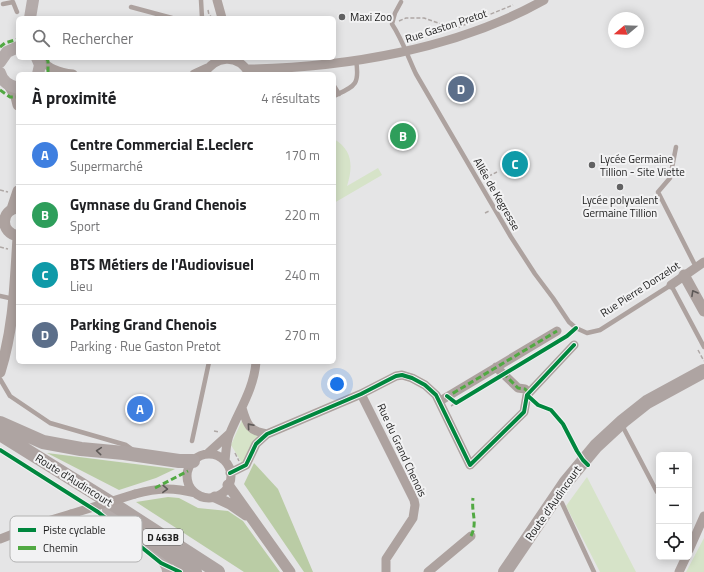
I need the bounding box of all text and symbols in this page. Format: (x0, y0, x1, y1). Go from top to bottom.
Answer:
street label: Rue Gaston Pretot (403, 5, 489, 47)
place label: Maxi Zoo (350, 9, 392, 25)
marker: Maxi Zoo (337, 12, 347, 22)
north arrow (608, 12, 644, 48)
search box (16, 16, 336, 60)
icon: search (30, 27, 52, 49)
text: Rechercher (62, 27, 133, 50)
pin: D (448, 74, 474, 104)
text: À proximité (32, 85, 116, 111)
text: 4 résultats (261, 88, 320, 108)
pin: B (390, 121, 416, 151)
text: Centre Commercial E.Leclerc (70, 133, 253, 156)
text: A (41, 145, 49, 165)
text: 170 m (284, 145, 320, 165)
pin: C (502, 149, 528, 179)
place label: Lycée Germaine Tillion - Site Viette (600, 151, 685, 180)
street label: Allée de Kegresse (470, 155, 524, 234)
text: Supermarché (70, 156, 143, 176)
marker: Lycée Germaine Tillion - Site Viette (587, 160, 597, 170)
marker: Lycée polyvalent Germaine Tillion (615, 182, 625, 192)
place label: Lycée polyvalent Germaine Tillion (582, 192, 658, 221)
text: Gymnase du Grand Chenois (70, 193, 247, 216)
text: B (41, 205, 49, 225)
text: 220 m (284, 205, 320, 225)
text: Sport (70, 216, 100, 236)
text: BTS Métiers de l'Audiovisuel (70, 253, 254, 276)
street label: Rue Pierre Donzelot (597, 257, 683, 321)
text: C (41, 265, 49, 285)
text: 240 m (284, 265, 320, 285)
text: Lieu (70, 276, 93, 296)
one-way arrow (691, 290, 699, 298)
text: Parking Grand Chenois (70, 313, 217, 336)
text: D (41, 325, 49, 345)
text: 270 m (284, 325, 320, 345)
text: Parking · Rue Gaston Pretot (70, 336, 221, 356)
your location (327, 374, 347, 394)
pin: A (127, 394, 153, 424)
street label: Rue du Grand Chenois (373, 401, 431, 499)
one-way arrow (248, 423, 255, 430)
one-way arrow (96, 446, 102, 455)
street label: Route d'Audincourt (32, 450, 116, 510)
map controls (656, 452, 692, 560)
button: + (656, 452, 692, 488)
street label: Route d'Audincourt (521, 462, 585, 544)
one-way arrow (162, 484, 168, 493)
button: − (656, 488, 692, 524)
legend (10, 516, 142, 562)
text: Piste cyclable (43, 522, 106, 538)
button: locate (656, 524, 692, 560)
road number: D 463B (143, 529, 183, 545)
text: Chemin (43, 540, 78, 556)

